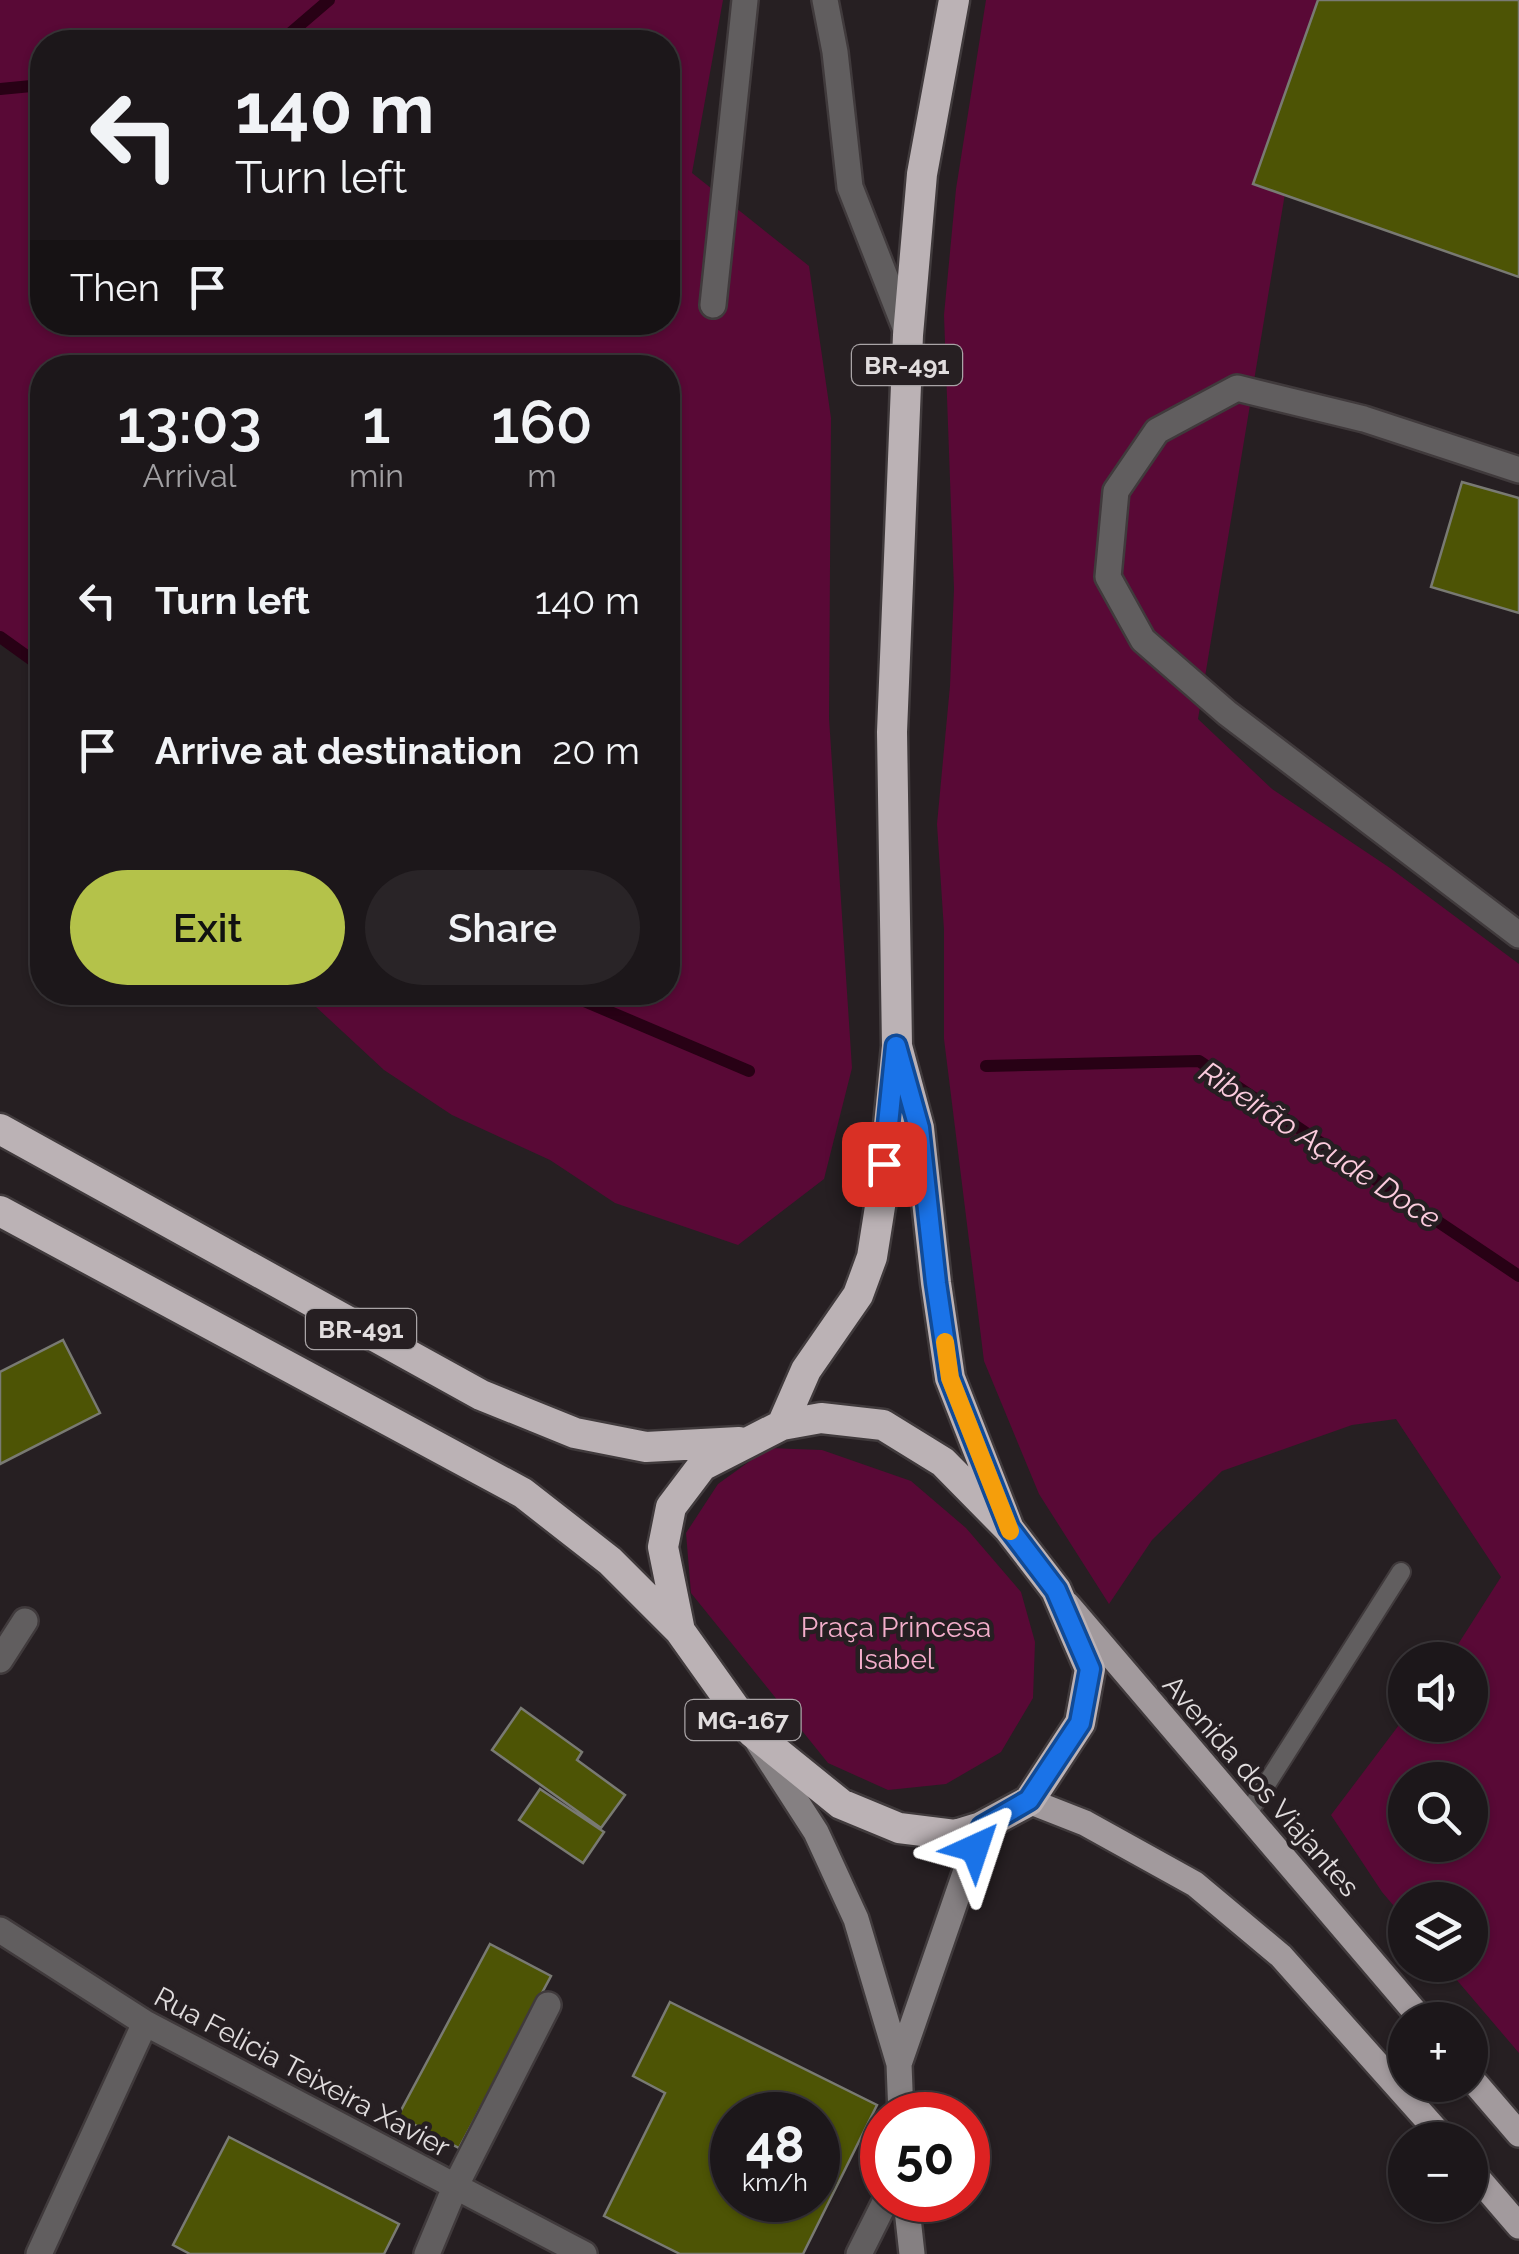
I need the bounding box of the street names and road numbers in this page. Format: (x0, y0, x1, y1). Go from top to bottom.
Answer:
road number: BR-491 (852, 345, 962, 385)
road number: BR-491 (306, 1309, 416, 1349)
street label: Avenida dos Viajantes (1156, 1669, 1366, 1903)
road number: MG-167 (686, 1700, 800, 1740)
street label: Rua Felicia Teixeira Xavier (149, 1980, 456, 2164)

